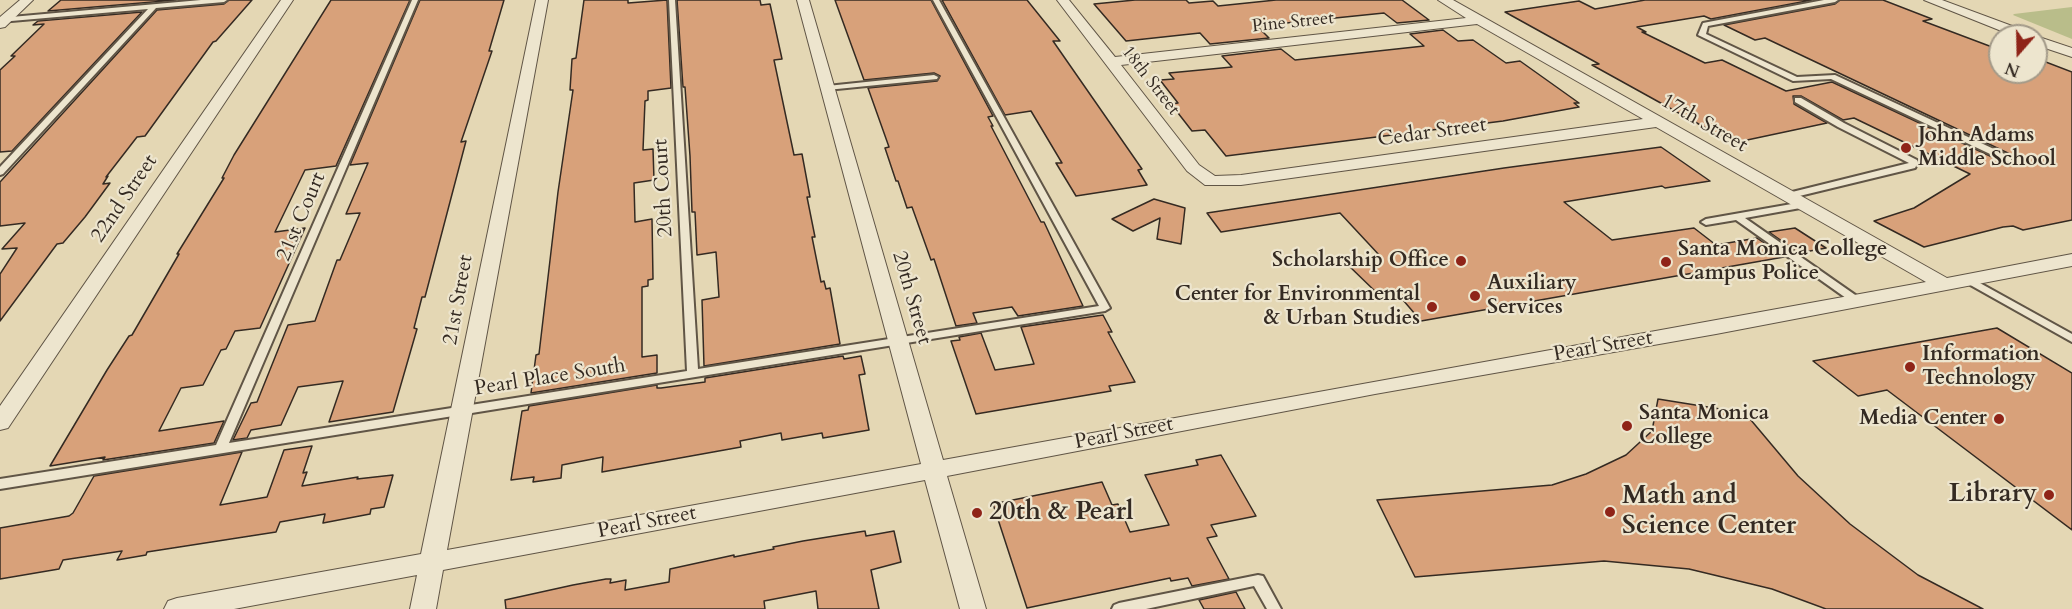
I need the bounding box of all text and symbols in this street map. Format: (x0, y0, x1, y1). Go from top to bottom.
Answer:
street label: Pine Street (1251, 8, 1335, 38)
north arrow (1988, 24, 2048, 84)
street label: 18th Street (1116, 42, 1184, 120)
text: N (2002, 56, 2023, 82)
street label: 17th Street (1656, 89, 1752, 159)
street label: Cedar Street (1376, 113, 1488, 153)
place label: John Adams Middle School (1918, 123, 2056, 173)
street label: 20th Court (649, 138, 679, 238)
marker: John Adams Middle School (1899, 141, 1913, 155)
street label: 22nd Street (86, 150, 164, 248)
street label: 21st Court (272, 169, 332, 265)
place label: Santa Monica College Campus Police (1678, 237, 1887, 287)
street label: 20th Street (886, 248, 936, 348)
place label: Scholarship Office (1272, 248, 1449, 274)
street label: 21st Street (439, 253, 479, 347)
marker: Scholarship Office (1454, 254, 1468, 268)
marker: Santa Monica College Campus Police (1659, 255, 1673, 269)
place label: Auxiliary Services (1487, 271, 1577, 321)
place label: Center for Environmental & Urban Studies (1175, 282, 1420, 332)
marker: Auxiliary Services (1468, 289, 1482, 303)
marker: Center for Environmental & Urban Studies (1425, 300, 1439, 314)
street label: Pearl Street (1551, 326, 1655, 368)
place label: Information Technology (1922, 342, 2040, 392)
street label: Pearl Place South (473, 354, 627, 402)
marker: Information Technology (1903, 360, 1917, 374)
place label: Santa Monica College (1639, 401, 1769, 451)
place label: Media Center (1859, 406, 1987, 432)
street label: Pearl Street (1072, 412, 1176, 456)
marker: Media Center (1992, 412, 2006, 426)
marker: Santa Monica College (1620, 419, 1634, 433)
place label: Library (1949, 479, 2037, 511)
place label: Math and Science Center (1622, 481, 1796, 542)
marker: Library (2042, 488, 2056, 502)
place label: 20th & Pearl (989, 497, 1134, 529)
street label: Pearl Street (595, 501, 699, 545)
marker: Math and Science Center (1603, 505, 1617, 519)
marker: 20th & Pearl (970, 506, 984, 520)

